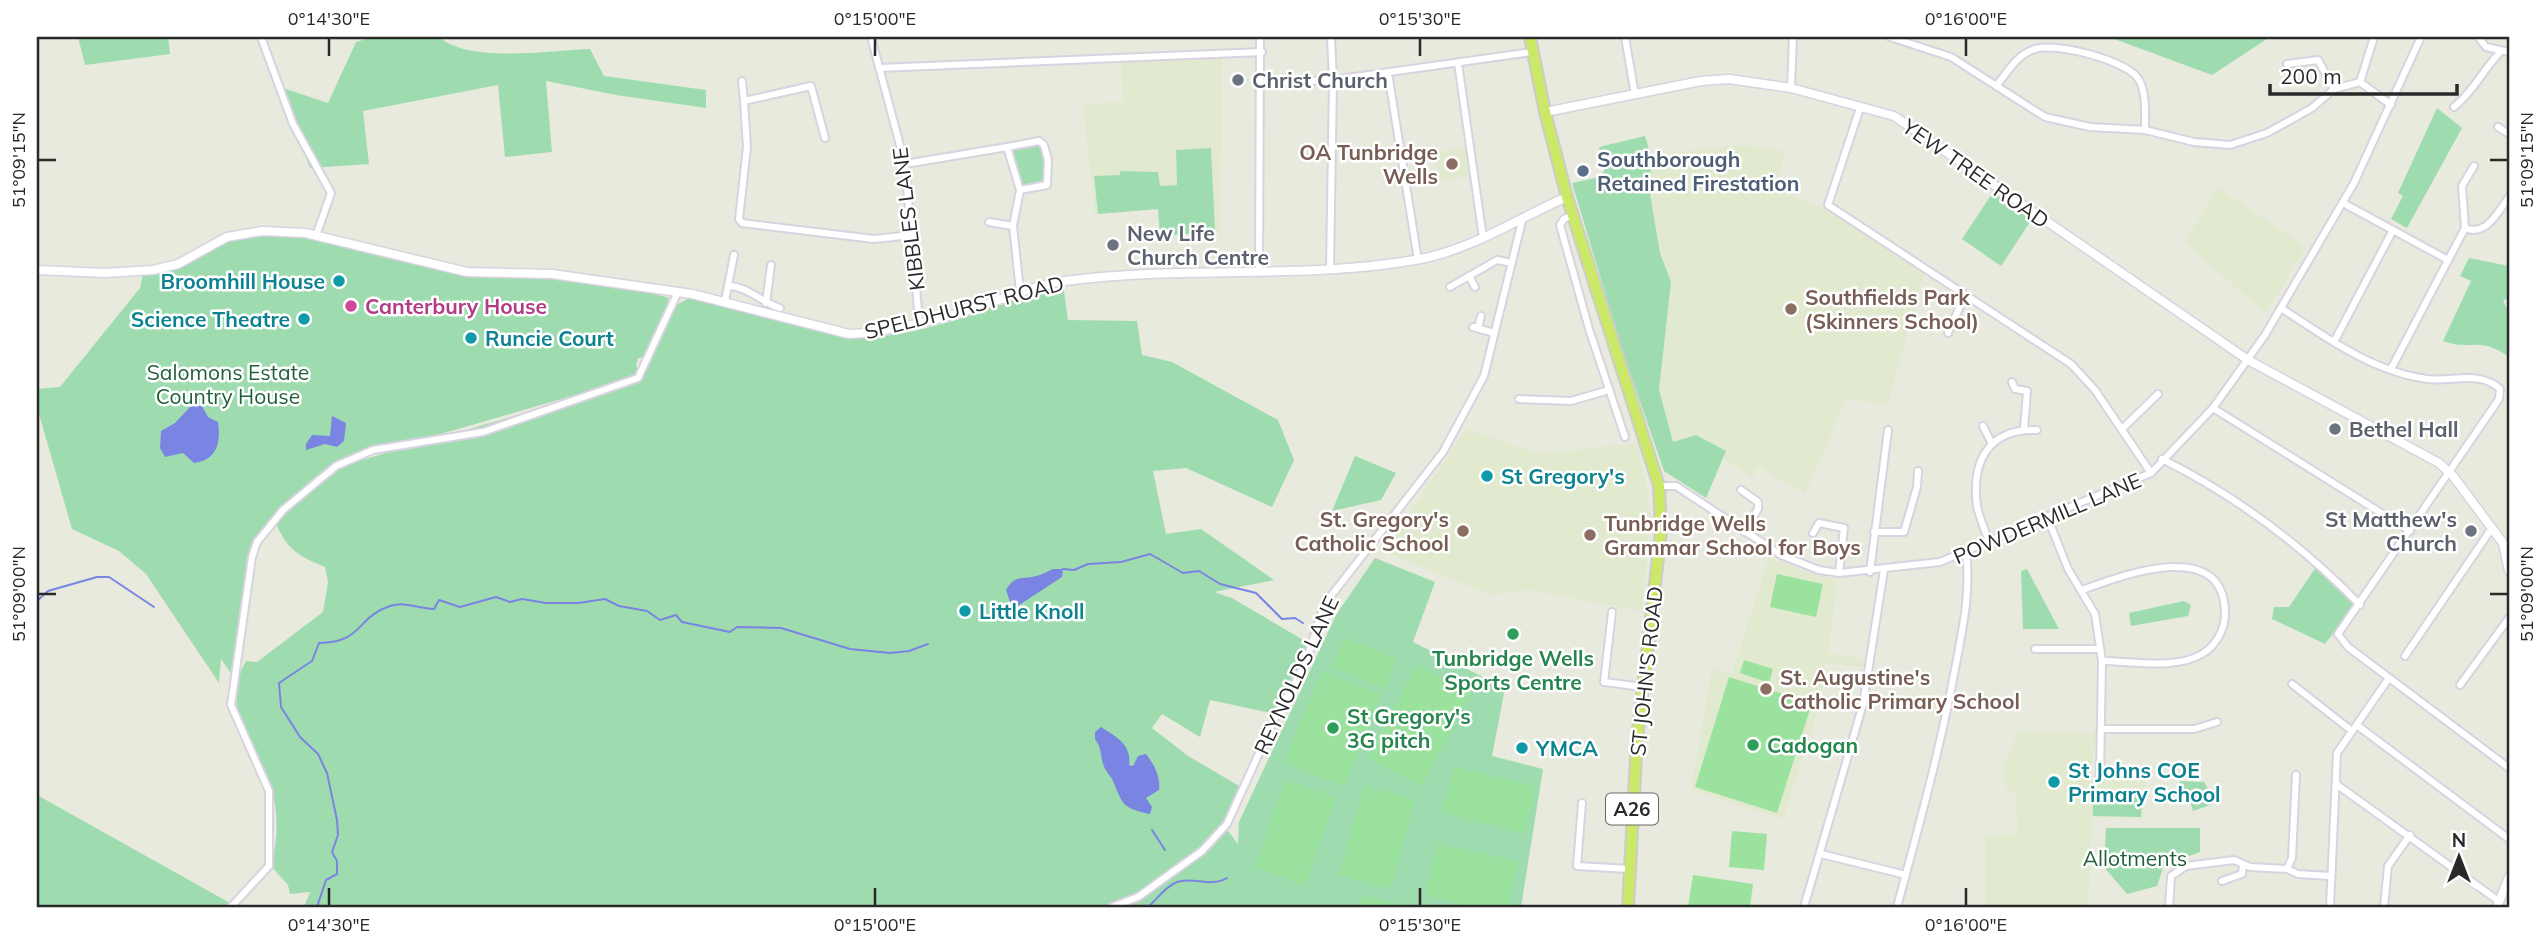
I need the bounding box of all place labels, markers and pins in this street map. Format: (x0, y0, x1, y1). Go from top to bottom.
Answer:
place label: Christ Church (1252, 67, 1388, 93)
marker: Christ Church (1230, 72, 1246, 88)
place label: OA Tunbridge Wells (1299, 139, 1438, 189)
place label: Southborough Retained Firestation (1597, 146, 1799, 196)
marker: OA Tunbridge Wells (1444, 156, 1460, 172)
marker: Southborough Retained Firestation (1575, 163, 1591, 179)
place label: New Life Church Centre (1127, 220, 1269, 270)
marker: New Life Church Centre (1105, 237, 1121, 253)
place label: Broomhill House (161, 268, 325, 294)
marker: Broomhill House (331, 273, 347, 289)
place label: Southfields Park (Skinners School) (1805, 284, 1979, 334)
place label: Canterbury House (365, 293, 547, 319)
marker: Canterbury House (343, 298, 359, 314)
marker: Southfields Park (Skinners School) (1783, 301, 1799, 317)
place label: Science Theatre (131, 306, 290, 332)
marker: Science Theatre (296, 311, 312, 327)
place label: Runcie Court (485, 325, 614, 351)
marker: Runcie Court (463, 330, 479, 346)
place label: Bethel Hall (2349, 416, 2459, 442)
marker: Bethel Hall (2327, 421, 2343, 437)
place label: St Gregory's (1501, 463, 1625, 489)
marker: St Gregory's (1479, 468, 1495, 484)
place label: St. Gregory's Catholic School (1294, 506, 1449, 556)
place label: St Matthew's Church (2325, 506, 2457, 556)
place label: Tunbridge Wells Grammar School for Boys (1604, 510, 1861, 560)
marker: St. Gregory's Catholic School (1455, 523, 1471, 539)
marker: St Matthew's Church (2463, 523, 2479, 539)
marker: Tunbridge Wells Grammar School for Boys (1582, 527, 1598, 543)
place label: Little Knoll (979, 598, 1084, 624)
marker: Little Knoll (957, 603, 973, 619)
marker: Tunbridge Wells Sports Centre (1505, 626, 1521, 642)
place label: Tunbridge Wells Sports Centre (1432, 645, 1594, 695)
place label: St. Augustine's Catholic Primary School (1780, 664, 2020, 714)
marker: St. Augustine's Catholic Primary School (1758, 681, 1774, 697)
place label: St Gregory's 3G pitch (1347, 703, 1471, 753)
marker: St Gregory's 3G pitch (1325, 720, 1341, 736)
place label: Cadogan (1767, 732, 1858, 758)
place label: YMCA (1535, 735, 1598, 761)
marker: Cadogan (1745, 737, 1761, 753)
marker: YMCA (1514, 740, 1530, 756)
place label: St Johns COE Primary School (2068, 757, 2221, 807)
marker: St Johns COE Primary School (2046, 774, 2062, 790)

